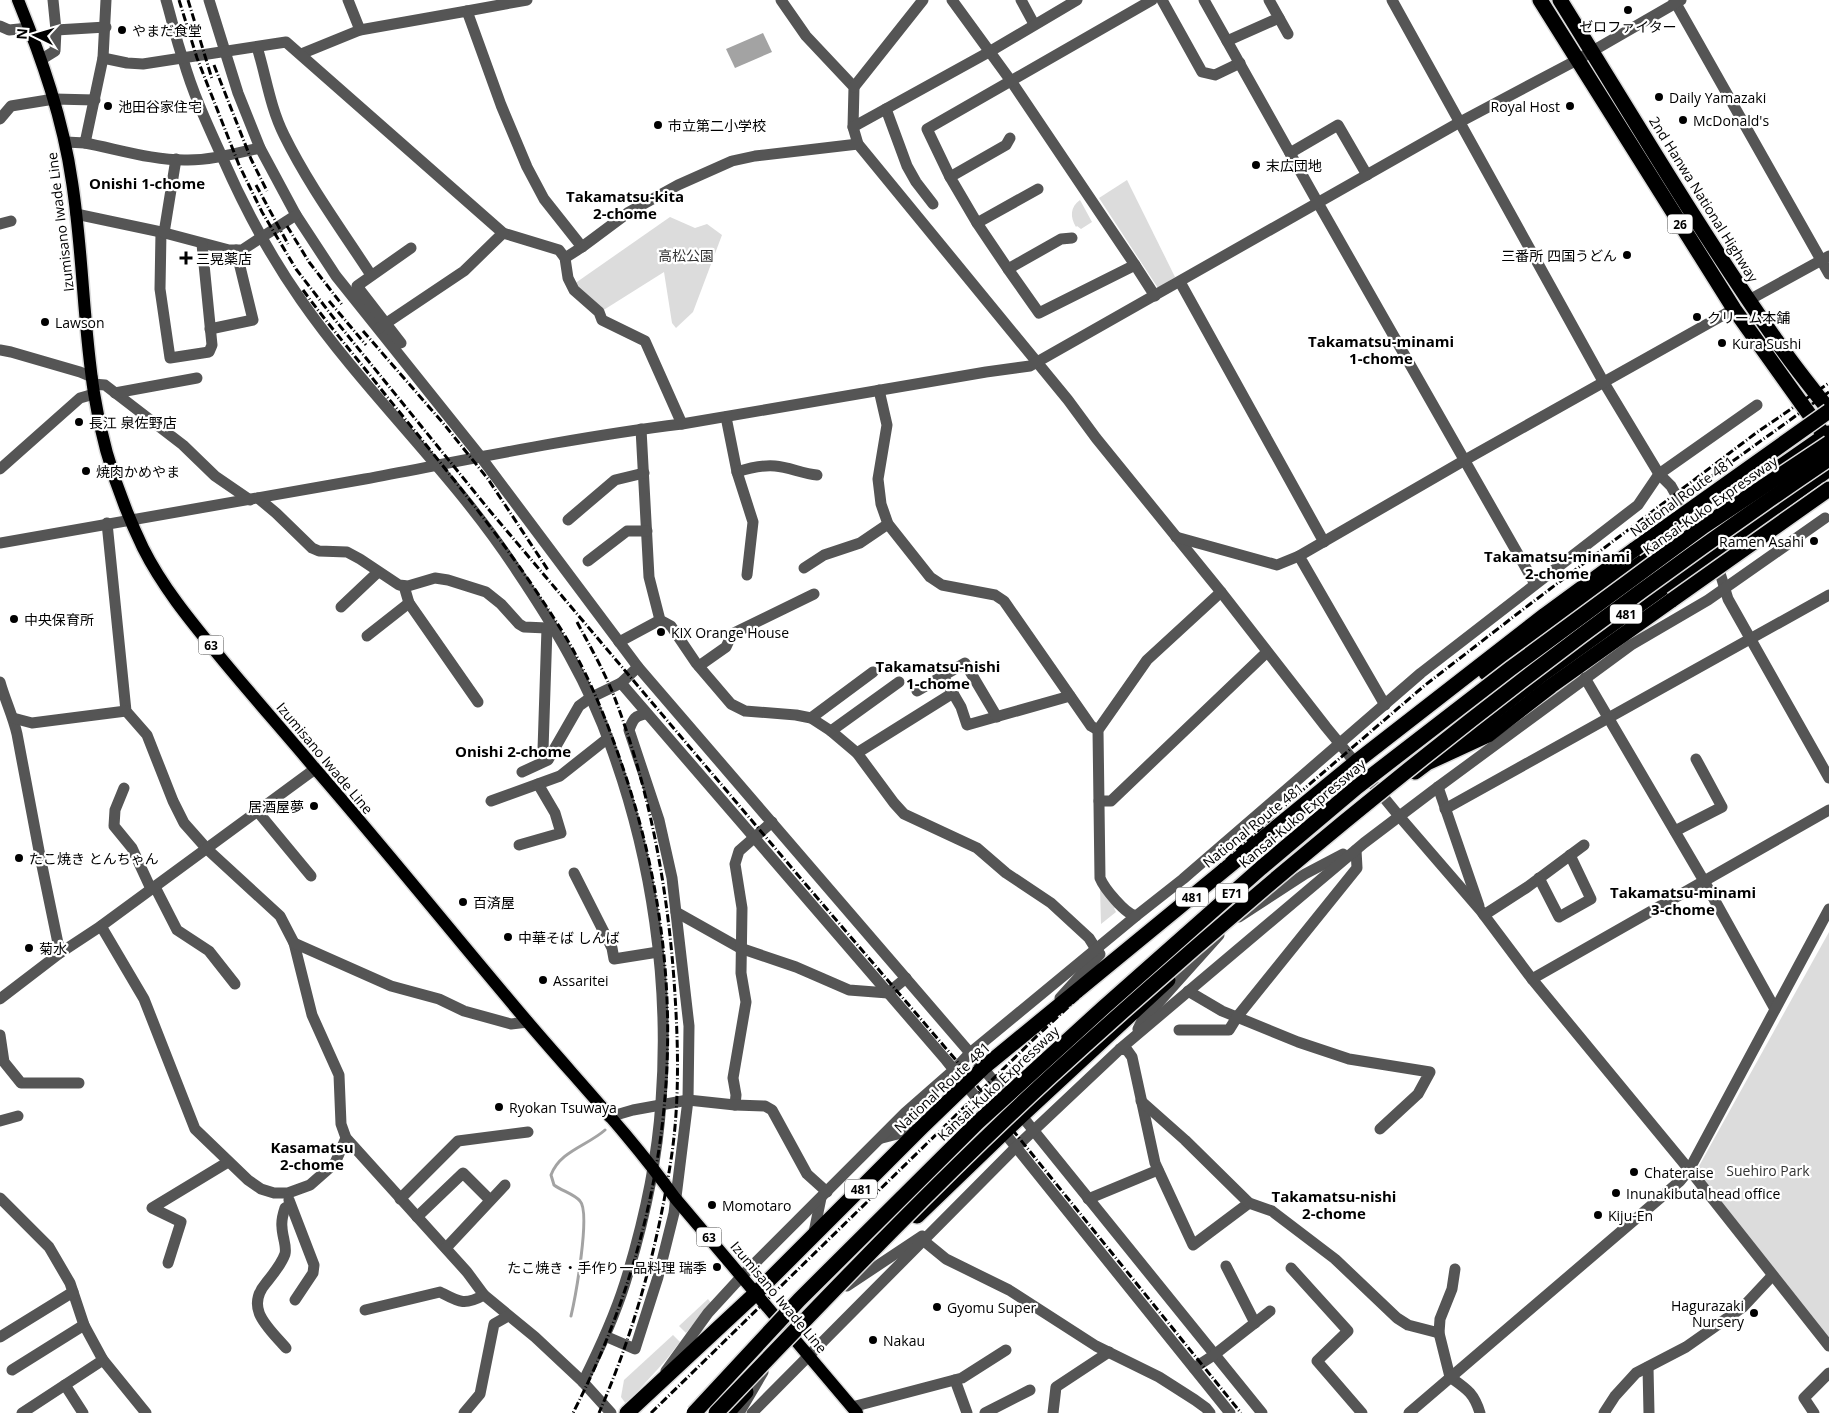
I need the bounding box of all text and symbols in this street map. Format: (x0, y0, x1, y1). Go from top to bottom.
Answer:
marker: ゼロファイター (1622, 4, 1634, 16)
north arrow (10, 10, 60, 60)
place label: ゼロファイター (1579, 17, 1677, 36)
place label: やまだ食堂 (132, 21, 202, 40)
marker: やまだ食堂 (116, 24, 128, 36)
text: N (12, 27, 32, 40)
place label: Daily Yamazaki (1669, 88, 1766, 107)
marker: Daily Yamazaki (1653, 91, 1665, 103)
place label: 池田谷家住宅 (118, 97, 202, 116)
place label: Royal Host (1491, 97, 1560, 116)
marker: 池田谷家住宅 (102, 100, 114, 112)
marker: Royal Host (1564, 100, 1576, 112)
place label: McDonald's (1693, 111, 1769, 130)
street label: 2nd Hanwa National Highway (1645, 112, 1764, 286)
marker: McDonald's (1677, 114, 1689, 126)
place label: 市立第二小学校 (668, 116, 766, 135)
marker: 市立第二小学校 (652, 119, 664, 131)
street label: Izumisano Iwade Line (42, 151, 78, 293)
place label: 末広団地 (1266, 156, 1322, 175)
marker: 末広団地 (1250, 159, 1262, 171)
district label: Onishi 1-chome (89, 173, 205, 193)
district label: Takamatsu-kita 2-chome (566, 186, 684, 223)
road number: 26 (1668, 214, 1692, 233)
park label: 高松公園 (658, 246, 714, 265)
place label: 三番所 四国うどん (1501, 246, 1617, 265)
place label: 三晃薬店 (196, 249, 252, 268)
marker: 三番所 四国うどん (1621, 249, 1633, 261)
marker: 三晃薬店 (180, 252, 192, 264)
place label: クリーム本舗 (1707, 308, 1791, 327)
marker: クリーム本舗 (1691, 311, 1703, 323)
place label: Lawson (55, 313, 105, 332)
marker: Lawson (39, 316, 51, 328)
district label: Takamatsu-minami 1-chome (1308, 331, 1454, 368)
place label: Kura Sushi (1732, 334, 1801, 353)
marker: Kura Sushi (1716, 337, 1728, 349)
place label: 長江 泉佐野店 (89, 413, 177, 432)
marker: 長江 泉佐野店 (73, 416, 85, 428)
street label: Kansai-Kuko Expressway (1639, 451, 1782, 559)
street label: National Route 481 (1626, 452, 1738, 540)
place label: 焼肉かめやま (96, 462, 180, 481)
marker: 焼肉かめやま (80, 465, 92, 477)
place label: Ramen Asahi (1719, 532, 1804, 551)
marker: Ramen Asahi (1808, 535, 1820, 547)
district label: Takamatsu-minami 2-chome (1484, 546, 1630, 583)
road number: 481 (1610, 604, 1642, 624)
place label: 中央保育所 (24, 610, 94, 629)
marker: 中央保育所 (8, 613, 20, 625)
place label: KIX Orange House (671, 623, 789, 642)
marker: KIX Orange House (655, 626, 667, 638)
road number: 63 (198, 636, 224, 654)
district label: Takamatsu-nishi 1-chome (876, 656, 1000, 693)
street label: Izumisano Iwade Line (273, 698, 378, 818)
district label: Onishi 2-chome (455, 741, 571, 761)
street label: Kansai-Kuko Expressway (1235, 754, 1370, 872)
street label: National Route 481 (1198, 778, 1308, 872)
place label: 居酒屋夢 (248, 797, 304, 816)
marker: 居酒屋夢 (308, 800, 320, 812)
place label: たこ焼き とんちゃん (29, 849, 159, 868)
marker: たこ焼き とんちゃん (13, 852, 25, 864)
district label: Takamatsu-minami 3-chome (1610, 882, 1756, 919)
road number: E71 (1216, 884, 1248, 902)
road number: 481 (1176, 888, 1208, 906)
place label: 百済屋 (473, 893, 515, 912)
marker: 百済屋 (457, 896, 469, 908)
place label: 中華そば しんば (518, 928, 620, 947)
marker: 中華そば しんば (502, 931, 514, 943)
place label: 菊水 (39, 939, 67, 958)
marker: 菊水 (23, 942, 35, 954)
place label: Assaritei (553, 971, 609, 990)
marker: Assaritei (537, 974, 549, 986)
street label: Kansai-Kuko Expressway (933, 1021, 1064, 1145)
street label: National Route 481 (890, 1037, 994, 1137)
place label: Ryokan Tsuwaya (509, 1098, 617, 1117)
marker: Ryokan Tsuwaya (493, 1101, 505, 1113)
district label: Kasamatsu 2-chome (270, 1137, 354, 1174)
park label: Suehiro Park (1726, 1161, 1810, 1180)
place label: Chateraise (1644, 1163, 1714, 1182)
marker: Chateraise (1628, 1166, 1640, 1178)
road number: 481 (845, 1180, 877, 1198)
place label: Inunakibuta head office (1626, 1184, 1780, 1203)
district label: Takamatsu-nishi 2-chome (1272, 1186, 1396, 1223)
marker: Inunakibuta head office (1610, 1187, 1622, 1199)
place label: Momotaro (722, 1196, 791, 1215)
marker: Momotaro (706, 1199, 718, 1211)
place label: Kiju-En (1608, 1206, 1653, 1225)
marker: Kiju-En (1592, 1209, 1604, 1221)
road number: 63 (696, 1228, 722, 1246)
street label: Izumisano Iwade Line (727, 1237, 832, 1357)
place label: たこ焼き・手作り一品料理 瑞季 (507, 1258, 707, 1277)
marker: たこ焼き・手作り一品料理 瑞季 (711, 1261, 723, 1273)
place label: Hagurazaki Nursery (1671, 1296, 1745, 1331)
place label: Gyomu Super (947, 1298, 1036, 1317)
marker: Gyomu Super (931, 1301, 943, 1313)
marker: Hagurazaki Nursery (1748, 1307, 1760, 1319)
place label: Nakau (883, 1331, 925, 1350)
marker: Nakau (867, 1334, 879, 1346)

